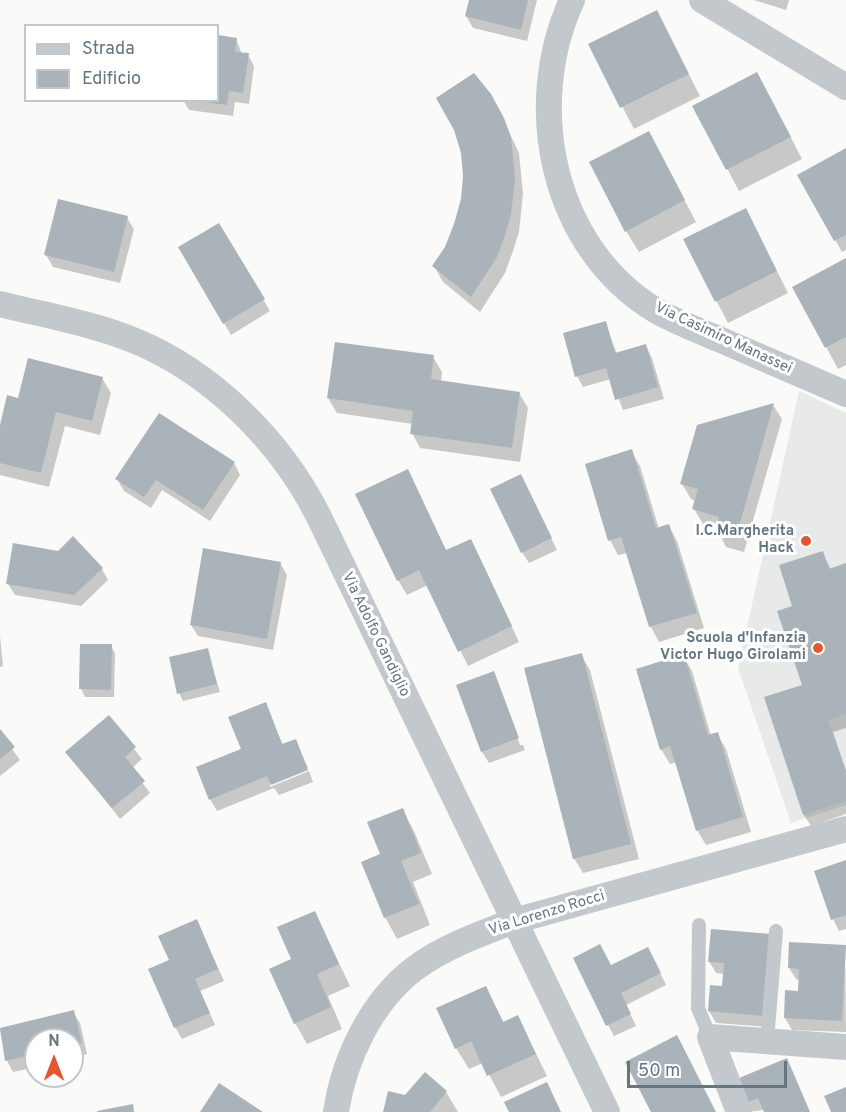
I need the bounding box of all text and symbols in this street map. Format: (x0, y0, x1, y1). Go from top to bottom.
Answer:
legend (24, 24, 219, 102)
text: Strada (82, 38, 135, 61)
text: Edificio (82, 68, 141, 91)
street label: Via Casimiro Manassei (652, 299, 794, 379)
place label: I.C.Margherita Hack (695, 523, 794, 558)
marker: I.C.Margherita Hack (799, 534, 813, 548)
street label: Via Adolfo Gandiglio (337, 570, 413, 700)
place label: Scuola d'Infanzia Victor Hugo Girolami (660, 630, 806, 665)
marker: Scuola d'Infanzia Victor Hugo Girolami (811, 641, 825, 655)
street label: Via Lorenzo Rocci (487, 888, 607, 940)
north arrow (24, 1028, 84, 1088)
text: N (48, 1032, 60, 1052)
scale bar (630, 1049, 790, 1087)
text: 50 m (638, 1060, 680, 1083)

